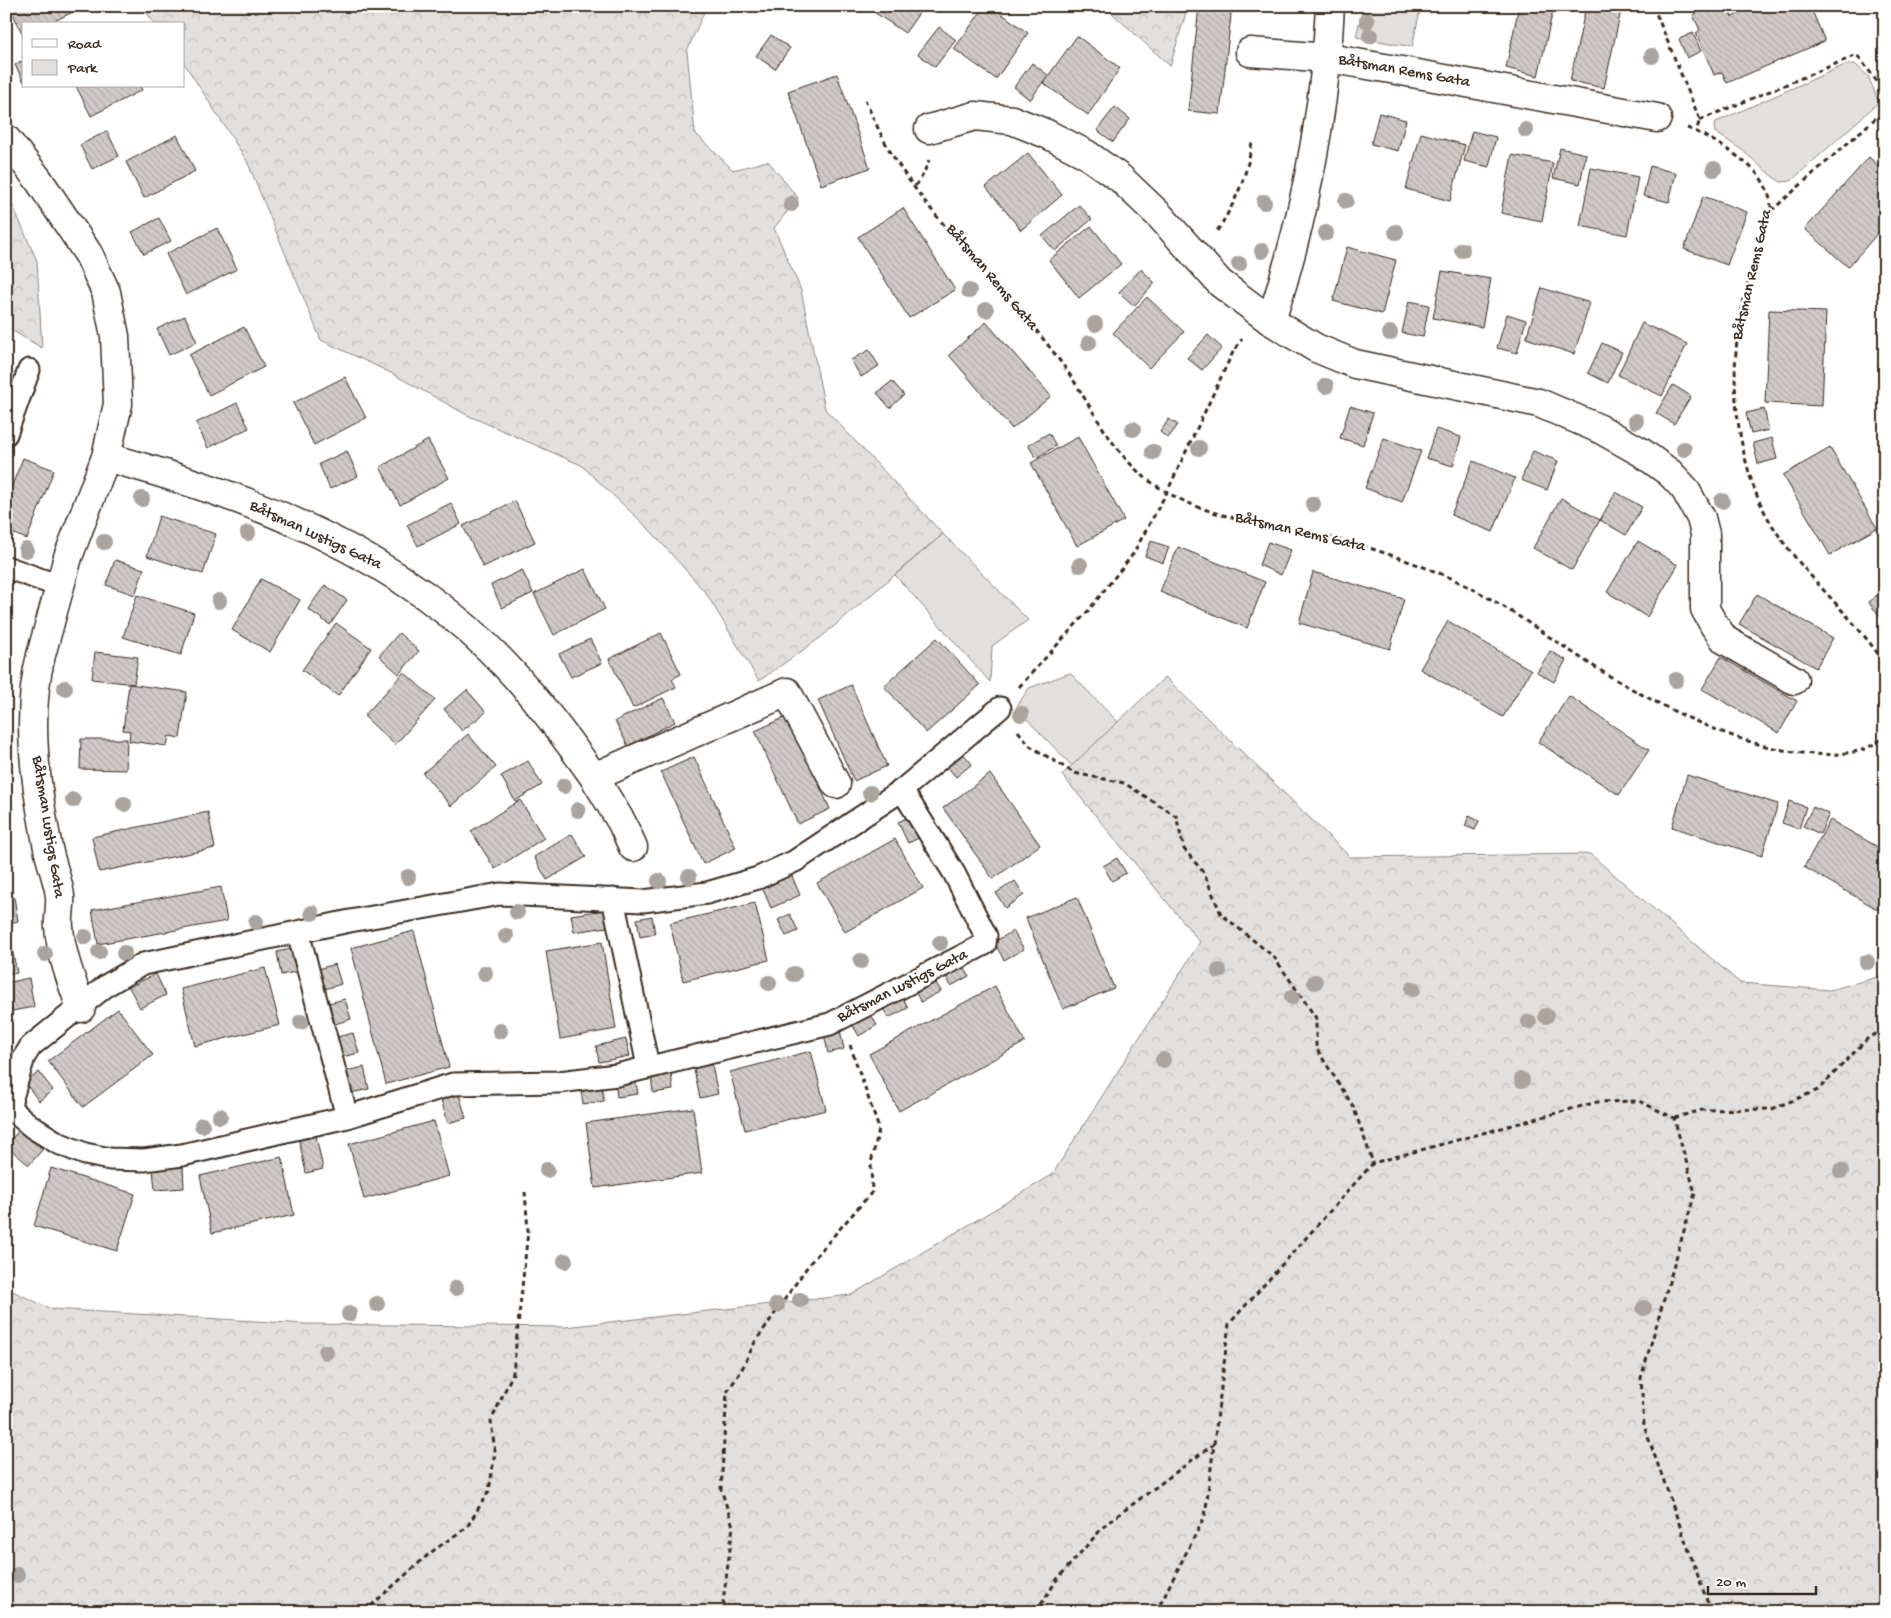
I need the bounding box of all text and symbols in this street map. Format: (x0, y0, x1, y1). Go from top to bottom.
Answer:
legend (22, 22, 185, 88)
text: Road (68, 36, 102, 54)
street label: Båtsman Rems Gata (1336, 51, 1472, 93)
text: Park (67, 60, 98, 78)
street label: Båtsman Rems Gata (1729, 207, 1777, 343)
street label: Båtsman Rems Gata (940, 220, 1042, 336)
street label: Båtsman Lustigs Gata (245, 497, 385, 575)
street label: Båtsman Rems Gata (1232, 509, 1368, 557)
street label: Båtsman Lustigs Gata (26, 754, 68, 900)
street label: Båtsman Lustigs Gata (834, 945, 972, 1029)
scale bar (1708, 1563, 1816, 1595)
text: 20 m (1716, 1574, 1746, 1592)

